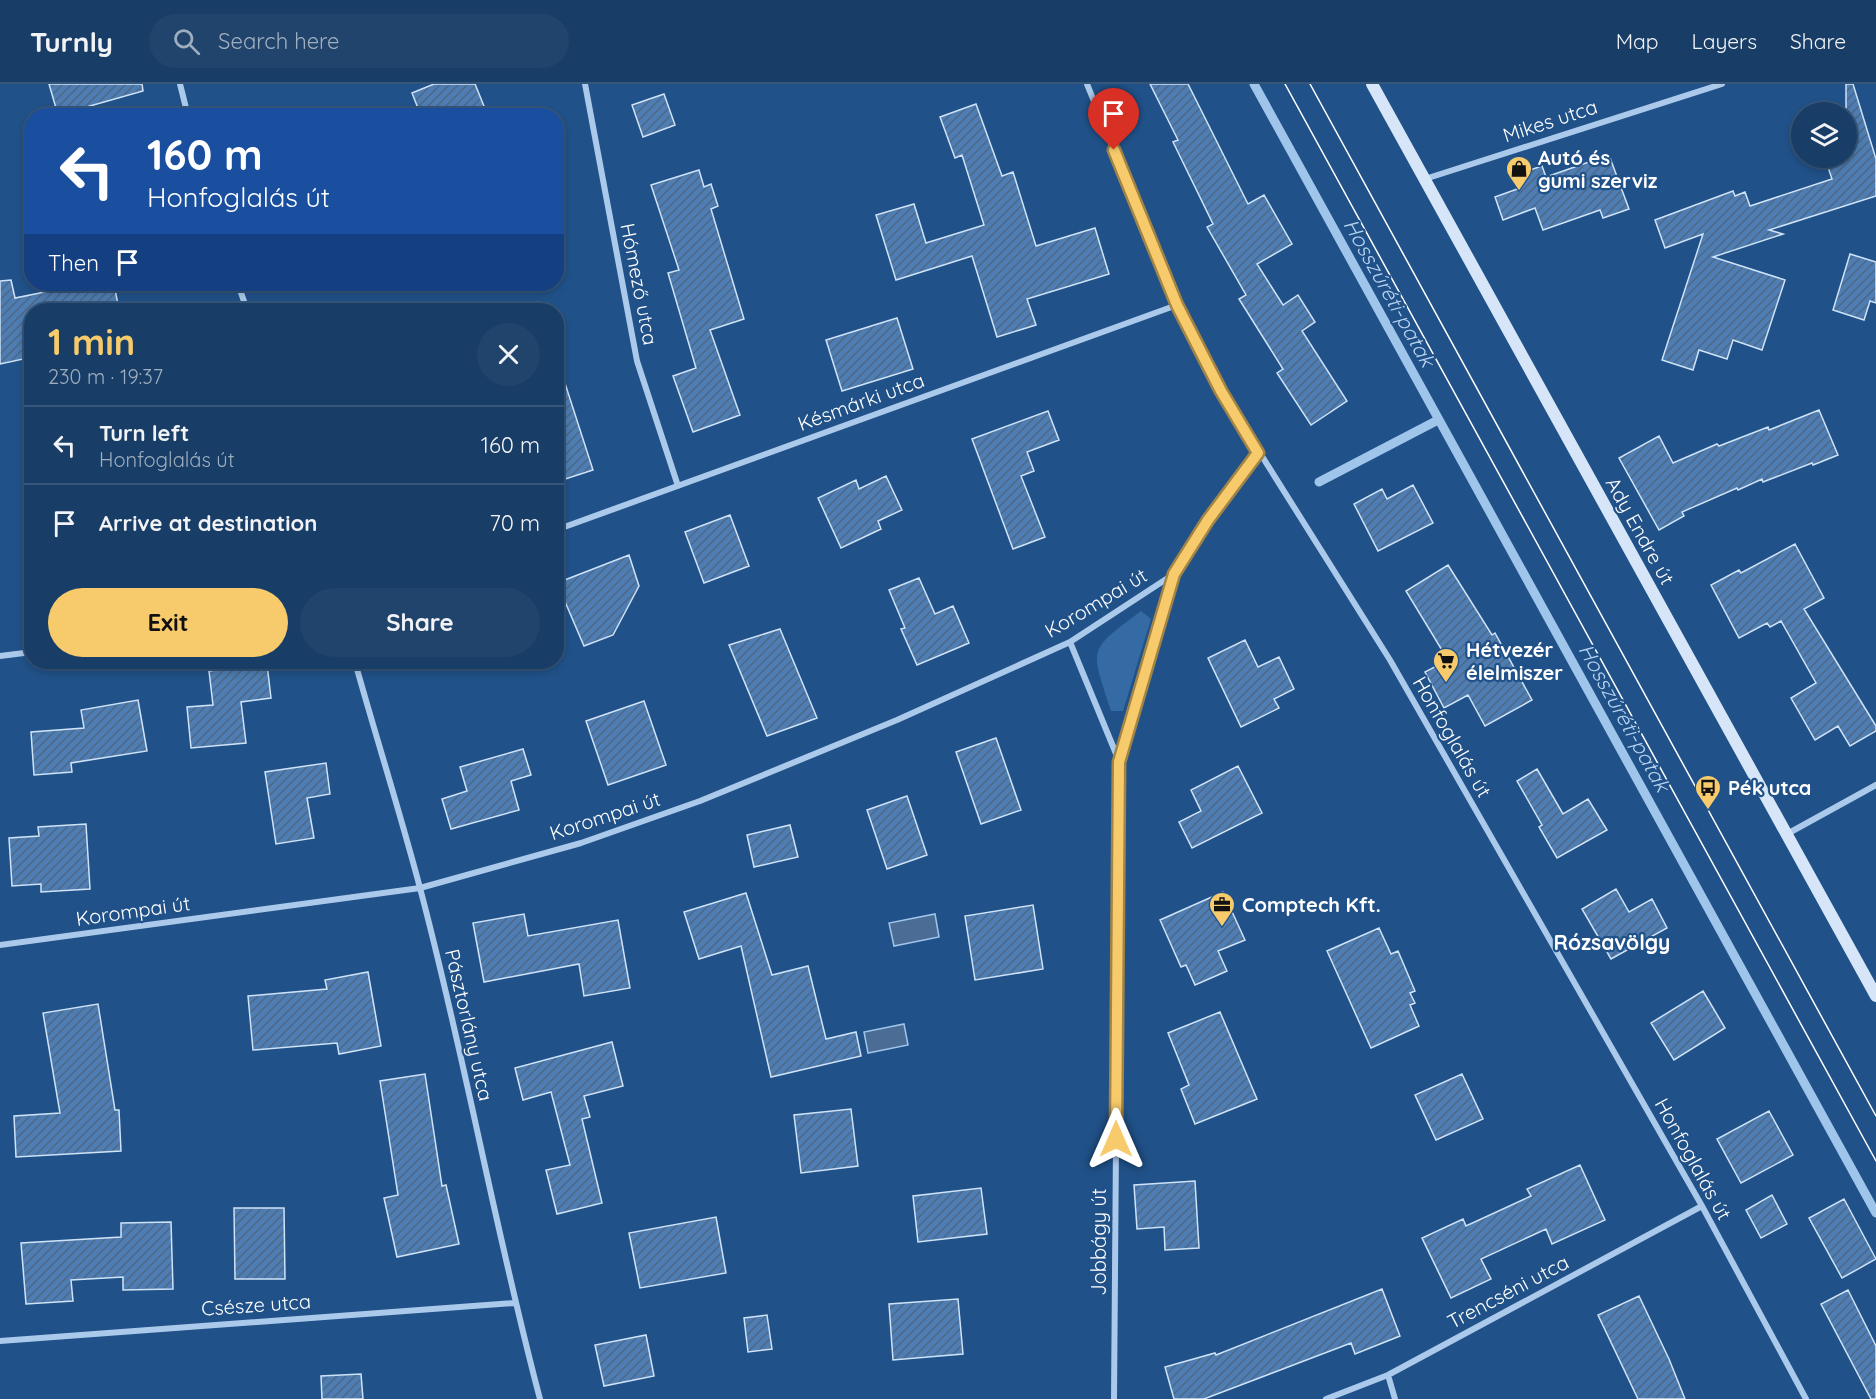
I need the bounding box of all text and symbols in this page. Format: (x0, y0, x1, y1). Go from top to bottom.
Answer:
search box (149, 14, 569, 68)
text: Turnly (30, 24, 113, 59)
icon: search (170, 25, 203, 58)
text: Search here (218, 27, 339, 55)
text: Map (1616, 28, 1659, 54)
text: Layers (1692, 28, 1757, 54)
text: Share (1790, 28, 1846, 54)
pin (1088, 88, 1139, 150)
street label: Mikes utca (1499, 94, 1600, 148)
icon: arrive (1097, 97, 1130, 130)
map controls (1791, 102, 1857, 168)
button: layers (1791, 102, 1857, 168)
text: 160 m (147, 128, 263, 181)
icon: left (48, 132, 126, 210)
place label: Autó és gumi szerviz (1538, 145, 1658, 193)
shop icon: Autó és gumi szerviz (1504, 154, 1534, 192)
text: Honfoglalás út (147, 180, 330, 214)
water label: Hosszúréti-patak (1338, 214, 1442, 373)
street label: Hómező utca (615, 221, 664, 347)
icon: arrive (111, 246, 144, 279)
text: Then (48, 249, 99, 277)
text: 1 min (48, 319, 135, 364)
button: close (477, 323, 540, 386)
text: 230 m · 19:37 (48, 364, 163, 389)
street label: Késmárki utca (794, 367, 928, 436)
text: Turn left (99, 419, 189, 447)
icon: left (48, 429, 81, 462)
text: 160 m (481, 431, 540, 459)
text: Honfoglalás út (99, 447, 235, 472)
street label: Ady Endre út (1601, 473, 1680, 589)
icon: arrive (48, 507, 81, 540)
text: Arrive at destination (99, 509, 317, 537)
text: 70 m (490, 509, 540, 537)
street label: Korompai út (1040, 562, 1152, 643)
button: Exit (48, 588, 288, 657)
button: Share (300, 588, 540, 657)
place label: Hétvezér élelmiszer (1466, 637, 1563, 685)
water label: Hosszúréti-patak (1573, 639, 1677, 798)
supermarket icon: Hétvezér élelmiszer (1431, 646, 1461, 684)
street label: Honfoglalás út (1408, 672, 1497, 802)
bus stop icon: Pék utca (1693, 773, 1723, 811)
place label: Pék utca (1728, 775, 1811, 800)
street label: Korompai út (546, 786, 664, 845)
street label: Korompai út (74, 890, 192, 931)
office icon: Comptech Kft. (1207, 890, 1237, 928)
place label: Comptech Kft. (1242, 892, 1381, 917)
district label: Rózsavölgy (1554, 929, 1670, 955)
street label: Pásztorlány utca (440, 947, 499, 1103)
street label: Honfoglalás út (1650, 1093, 1737, 1224)
position arrow (1084, 1107, 1148, 1171)
street label: Jobbágy út (1086, 1188, 1111, 1296)
street label: Trencséni utca (1443, 1249, 1573, 1334)
street label: Csésze utca (200, 1288, 312, 1321)

